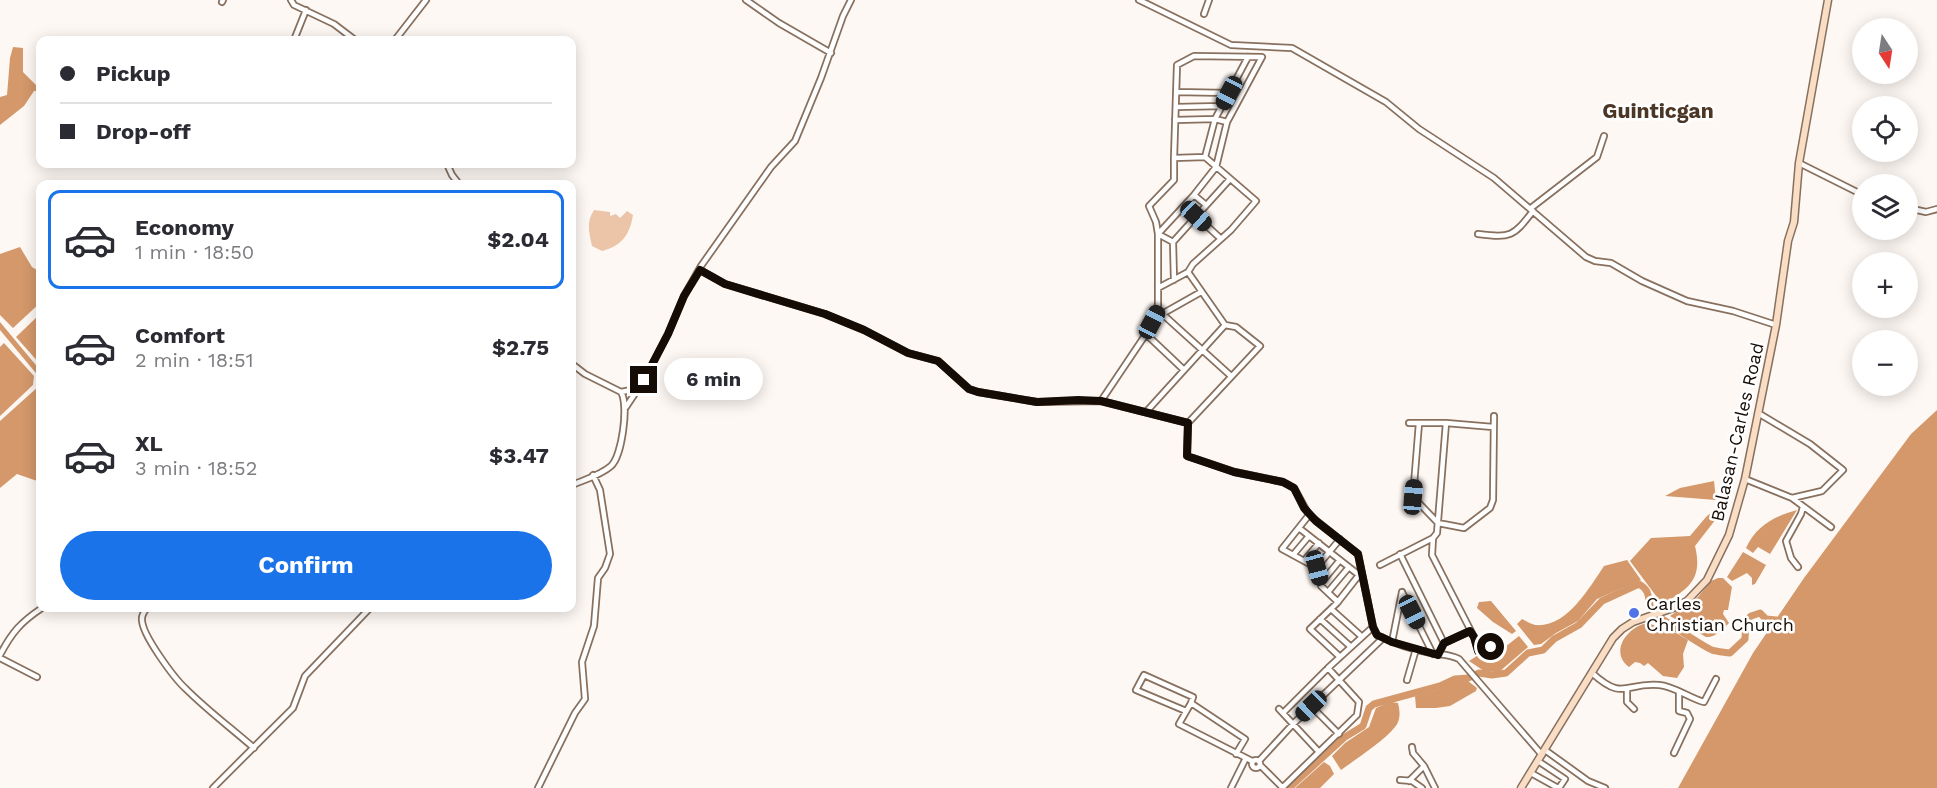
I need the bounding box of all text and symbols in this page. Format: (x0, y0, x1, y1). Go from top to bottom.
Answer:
north arrow (1852, 18, 1918, 84)
map controls (1852, 18, 1918, 396)
text: Pickup (96, 61, 171, 86)
car (1213, 73, 1245, 113)
button: locate (1852, 96, 1918, 162)
district label: Guinticgan (1602, 98, 1714, 123)
text: Drop-off (96, 119, 191, 144)
button: layers (1852, 174, 1918, 240)
car (1177, 197, 1215, 235)
icon: car (63, 213, 117, 267)
text: Economy (135, 215, 234, 240)
text: $2.04 (487, 227, 549, 252)
text: 1 min · 18:50 (135, 240, 254, 264)
button: + (1852, 252, 1918, 318)
car (1136, 302, 1168, 342)
icon: car (63, 321, 117, 375)
text: Comfort (135, 323, 225, 348)
button: − (1852, 330, 1918, 396)
text: $2.75 (492, 335, 549, 360)
street label: Balasan-Carles Road (1706, 340, 1768, 524)
text: 2 min · 18:51 (135, 348, 253, 372)
callout: 6 min (665, 359, 764, 401)
route end (630, 366, 657, 393)
text: 6 min (686, 367, 741, 391)
icon: car (63, 429, 117, 483)
text: XL (135, 431, 163, 456)
text: $3.47 (489, 443, 549, 468)
text: 3 min · 18:52 (135, 456, 257, 480)
car (1402, 478, 1424, 516)
button: Confirm (60, 531, 552, 600)
car (1304, 548, 1330, 588)
car (1396, 592, 1428, 632)
place label: Carles Christian Church (1646, 593, 1794, 635)
marker: Carles Christian Church (1627, 606, 1641, 620)
route start (1477, 633, 1504, 660)
car (1292, 687, 1330, 725)

